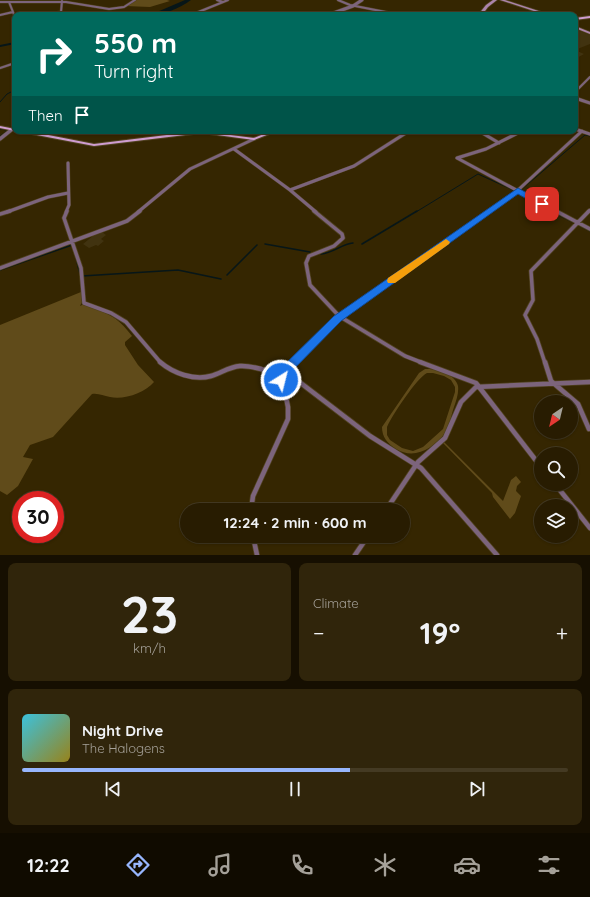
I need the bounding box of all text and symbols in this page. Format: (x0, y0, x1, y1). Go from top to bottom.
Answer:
text: 550 m (94, 25, 177, 60)
icon: right (28, 28, 80, 80)
text: Turn right (94, 60, 174, 83)
icon: arrive (71, 104, 93, 126)
text: Then (28, 106, 63, 125)
pin (525, 187, 559, 221)
icon: arrive (531, 193, 553, 215)
position arrow (260, 359, 302, 401)
north arrow (534, 395, 578, 439)
map controls (534, 395, 578, 543)
button: search (534, 447, 578, 491)
speed limit sign: 30 (12, 491, 64, 543)
button: layers (534, 499, 578, 543)
text: 12:24 · 2 min · 600 m (223, 513, 367, 532)
text: 23 (121, 581, 178, 646)
text: Climate (313, 595, 359, 611)
text: 19° (420, 614, 460, 652)
text: − (313, 619, 324, 647)
text: + (556, 619, 568, 647)
text: km/h (133, 640, 166, 656)
text: Night Drive (82, 721, 163, 740)
text: The Halogens (82, 740, 165, 756)
icon: previous (102, 778, 124, 800)
icon: pause (284, 778, 306, 800)
icon: next (466, 778, 488, 800)
icon: directions (124, 851, 152, 879)
icon: music (206, 851, 234, 879)
icon: phone (288, 851, 316, 879)
icon: climate (371, 851, 399, 879)
icon: car (453, 851, 481, 879)
icon: filters (535, 851, 563, 879)
text: 12:22 (27, 854, 70, 877)

